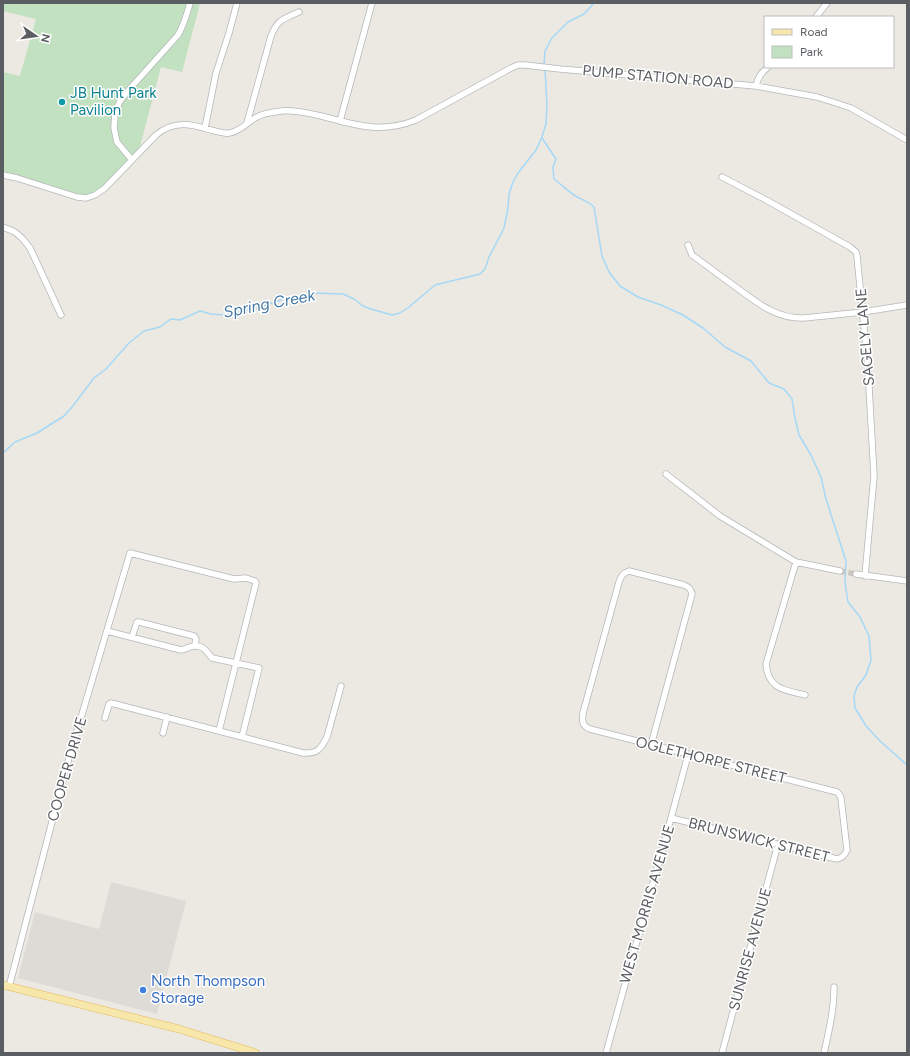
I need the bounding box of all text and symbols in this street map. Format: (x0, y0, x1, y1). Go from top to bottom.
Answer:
north arrow (16, 16, 56, 56)
legend (764, 16, 894, 68)
text: Road (800, 25, 828, 39)
text: N (38, 33, 53, 44)
text: Park (800, 45, 823, 59)
street label: PUMP STATION ROAD (582, 61, 734, 93)
place label: JB Hunt Park Pavilion (70, 84, 157, 119)
marker: JB Hunt Park Pavilion (57, 97, 67, 107)
water label: Spring Creek (222, 285, 318, 322)
street label: SAGELY LANE (852, 287, 878, 387)
street label: COOPER DRIVE (43, 715, 91, 823)
street label: OGLETHORPE STREET (634, 733, 789, 788)
street label: BRUNSWICK STREET (686, 814, 832, 866)
street label: WEST MORRIS AVENUE (616, 822, 678, 986)
street label: SUNRISE AVENUE (725, 886, 775, 1012)
place label: North Thompson Storage (151, 972, 265, 1007)
marker: North Thompson Storage (138, 985, 148, 995)

